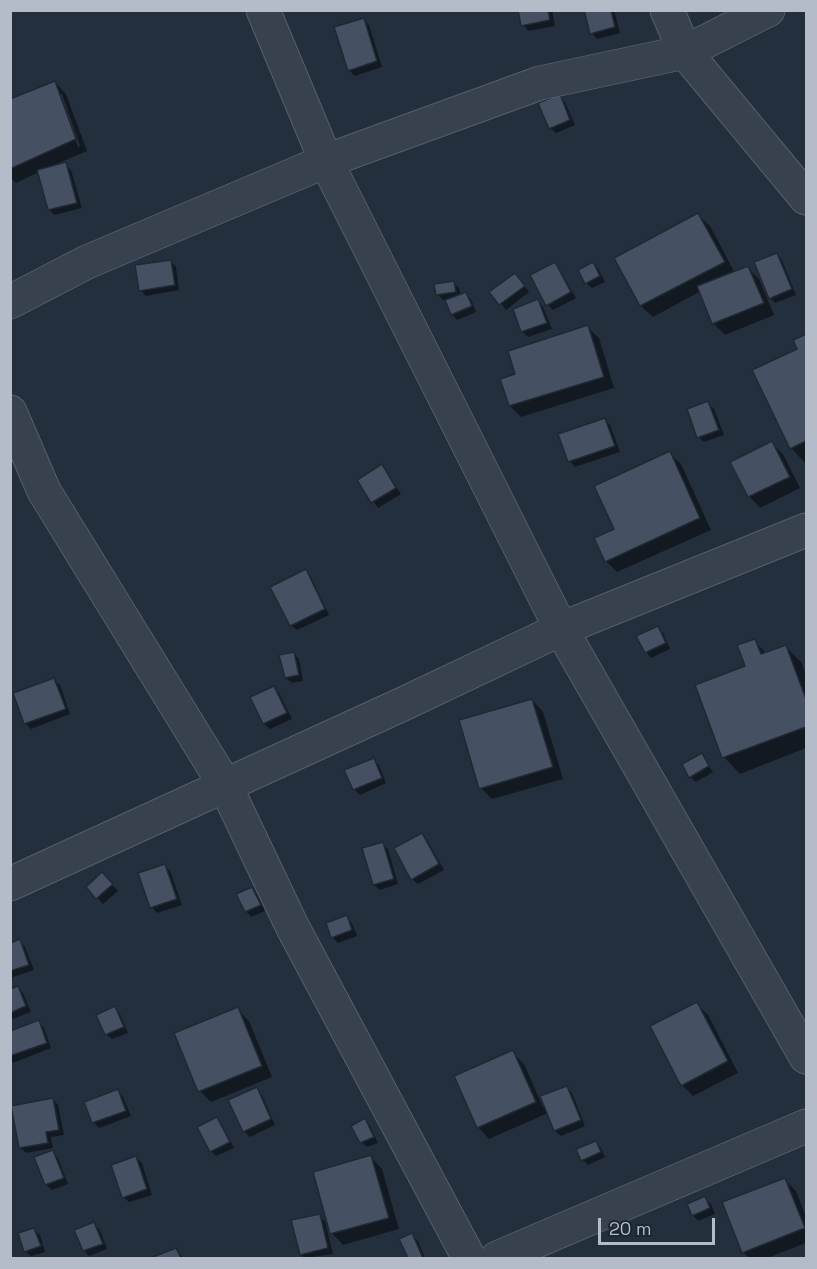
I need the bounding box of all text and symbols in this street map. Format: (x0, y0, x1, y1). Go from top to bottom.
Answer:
scale bar (601, 1206, 718, 1244)
text: 20 m (609, 1217, 652, 1240)

